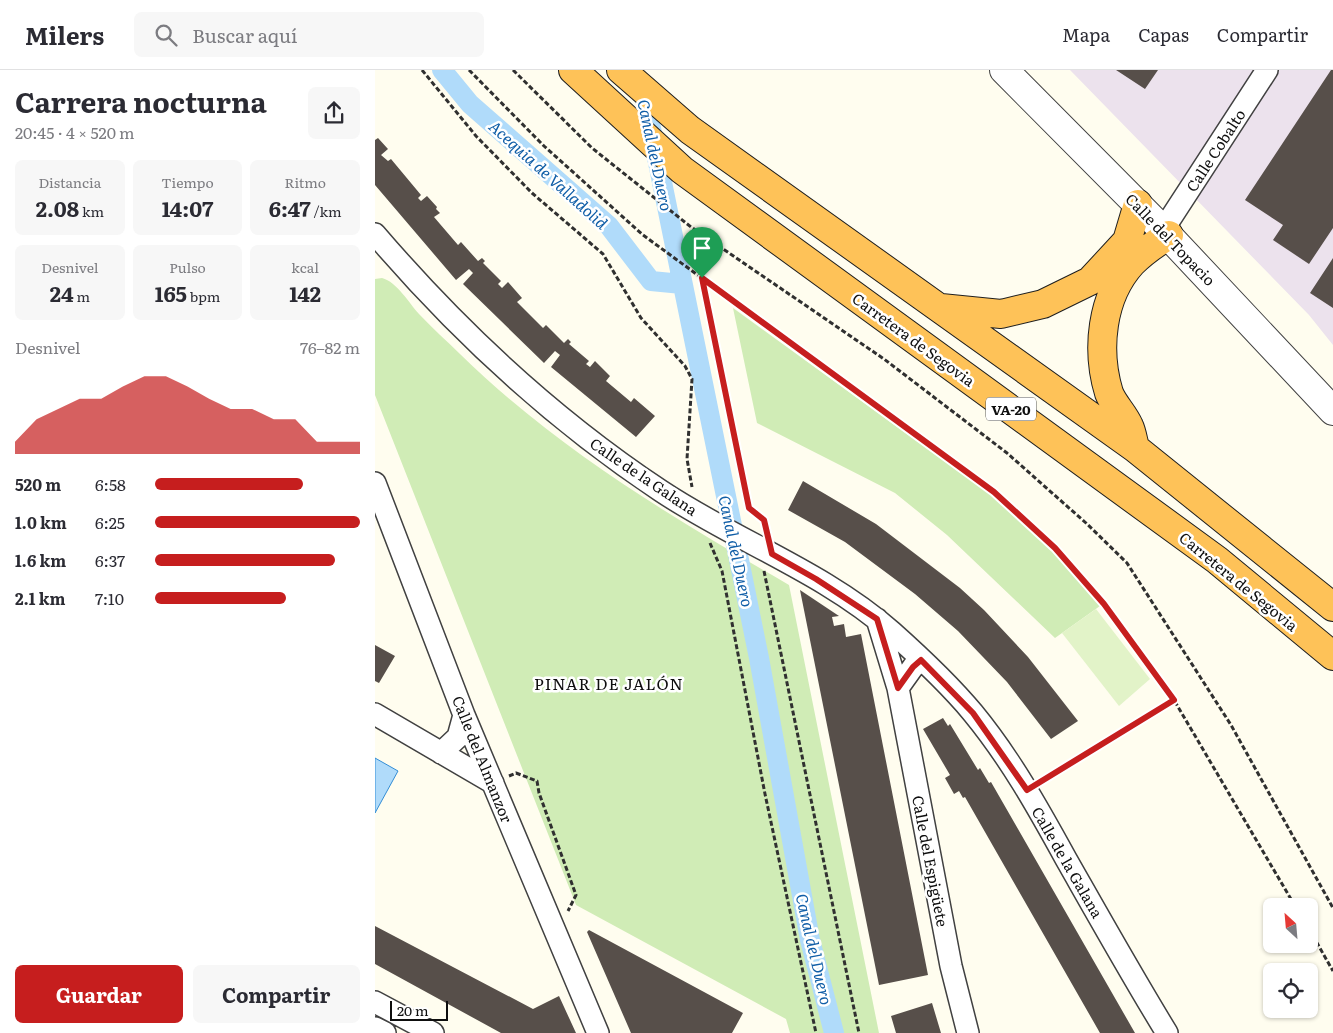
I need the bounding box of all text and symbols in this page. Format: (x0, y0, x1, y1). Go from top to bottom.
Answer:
search box (134, 12, 484, 57)
text: Milers (25, 17, 104, 52)
icon: search (152, 21, 180, 49)
text: Buscar aquí (192, 21, 297, 49)
text: Mapa (1062, 21, 1110, 48)
text: Capas (1138, 21, 1189, 48)
text: Compartir (1217, 21, 1308, 48)
text: Carrera nocturna (15, 80, 267, 122)
button: share (308, 87, 360, 139)
water label: Canal del Duero (632, 97, 680, 213)
street label: Calle Cobalto (1180, 104, 1251, 196)
water label: Acequia de Valladolid (484, 114, 614, 235)
text: 20:45 · 4 × 520 m (15, 120, 135, 144)
text: Distancia (38, 172, 101, 192)
text: Tiempo (161, 172, 214, 192)
text: Ritmo (284, 172, 326, 192)
street label: Calle del Topacio (1121, 188, 1221, 291)
text: 2.08 (36, 192, 79, 223)
text: 14:07 (162, 192, 213, 223)
text: 6:47 (269, 192, 311, 223)
text: km (79, 201, 104, 221)
text: /km (311, 201, 342, 221)
pin (681, 227, 723, 278)
icon: arrive (688, 234, 716, 262)
text: Desnivel (41, 257, 98, 277)
text: Pulso (169, 257, 206, 277)
text: kcal (291, 257, 319, 277)
text: 24 (50, 277, 74, 308)
text: 165 (155, 277, 187, 308)
text: 142 (289, 277, 321, 308)
text: m (74, 286, 90, 306)
text: bpm (187, 286, 220, 306)
street label: Carretera de Segovia (848, 287, 981, 392)
text: Desnivel (15, 335, 80, 359)
text: 76–82 m (300, 335, 360, 359)
road number: VA-20 (986, 398, 1036, 420)
street label: Calle de la Galana (586, 431, 703, 521)
text: 520 m (15, 472, 61, 496)
text: 6:58 (95, 472, 126, 496)
water label: Canal del Duero (713, 493, 761, 609)
text: 1.0 km (15, 510, 67, 534)
text: 6:25 (95, 510, 125, 534)
street label: Carretera de Segovia (1175, 526, 1304, 637)
text: 1.6 km (15, 548, 66, 572)
text: 6:37 (95, 548, 125, 572)
text: 2.1 km (15, 586, 65, 610)
text: 7:10 (95, 586, 124, 610)
district label: PINAR DE JALÓN (534, 671, 684, 695)
street label: Calle del Almanzor (447, 692, 519, 826)
street label: Calle del Espigüete (907, 793, 955, 929)
street label: Calle de la Galana (1027, 802, 1110, 923)
water label: Canal del Duero (791, 891, 839, 1007)
north arrow (1263, 898, 1317, 952)
map controls (1263, 898, 1318, 1018)
button: locate (1263, 963, 1318, 1018)
button: Guardar (15, 965, 183, 1023)
button: Compartir (193, 965, 360, 1023)
scale bar (390, 998, 447, 1021)
text: 20 m (397, 1000, 429, 1020)

